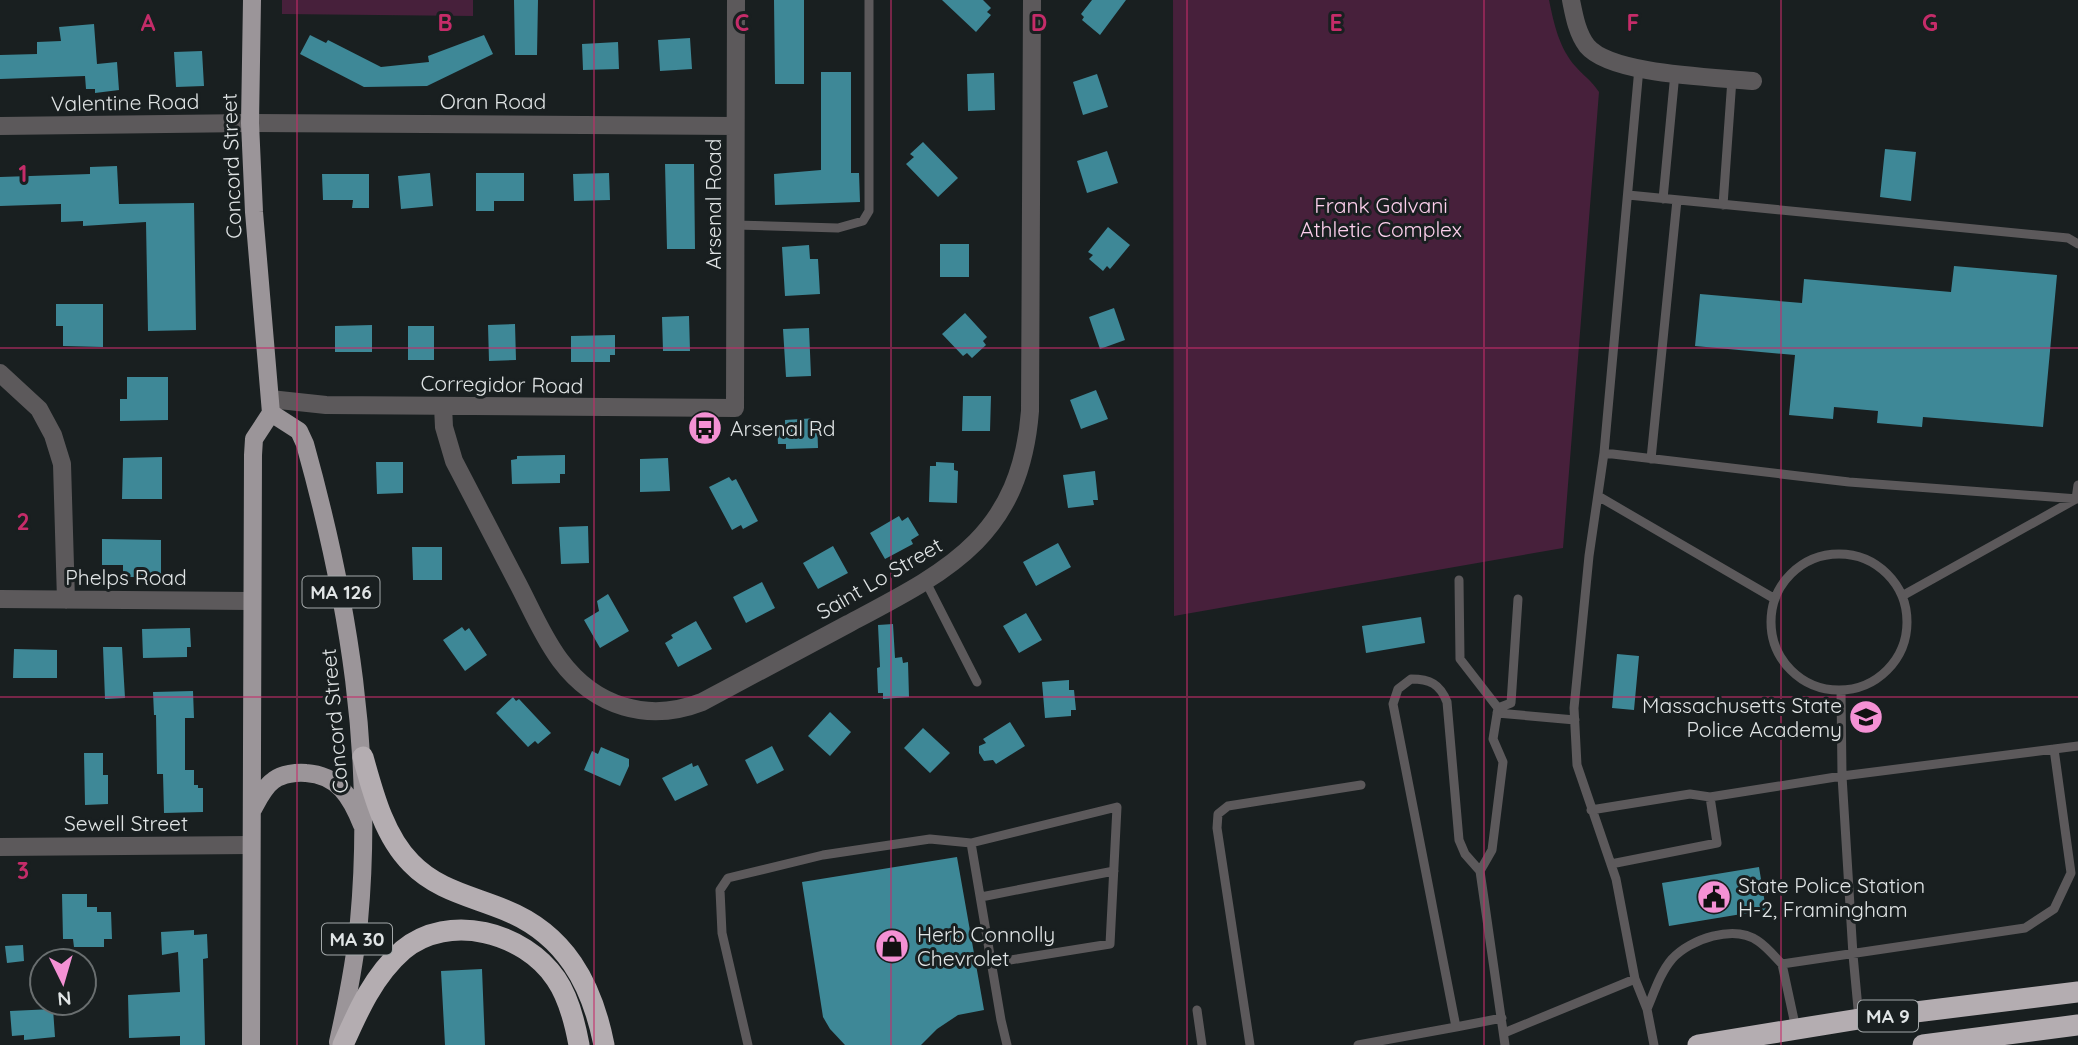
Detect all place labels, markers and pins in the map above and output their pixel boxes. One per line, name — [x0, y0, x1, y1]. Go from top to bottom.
bus stop icon: Arsenal Rd — [686, 409, 724, 447]
place label: Arsenal Rd — [730, 415, 836, 441]
place label: Massachusetts State Police Academy — [1642, 692, 1842, 742]
school or university icon: Massachusetts State Police Academy — [1847, 698, 1885, 736]
place label: State Police Station H-2, Framingham — [1738, 872, 1925, 922]
public building icon: State Police Station H-2, Framingham — [1695, 878, 1733, 916]
place label: Herb Connolly Chevrolet — [917, 921, 1055, 971]
shop icon: Herb Connolly Chevrolet — [873, 927, 911, 965]

